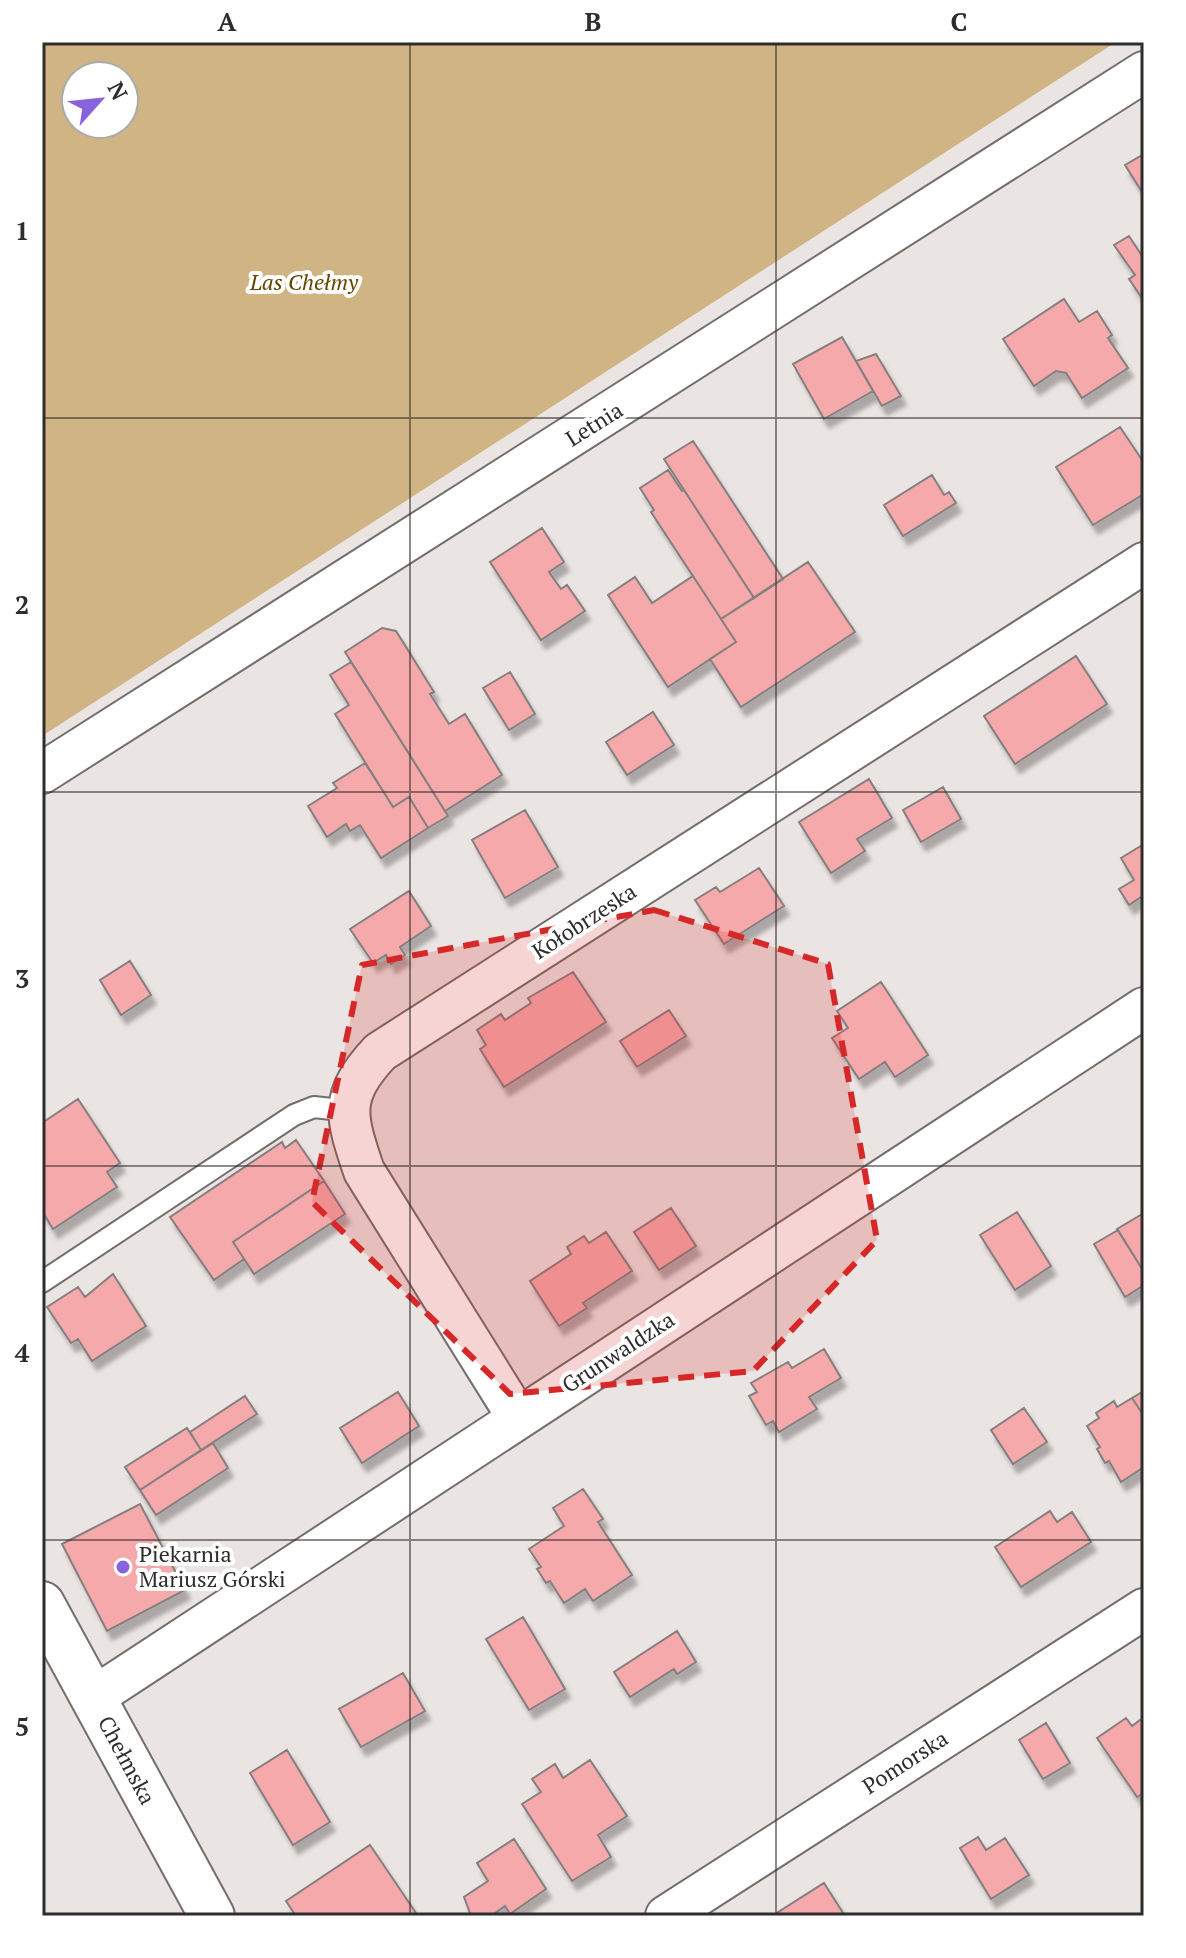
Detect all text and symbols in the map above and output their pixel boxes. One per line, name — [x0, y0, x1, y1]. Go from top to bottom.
text: A — [218, 4, 237, 38]
text: B — [585, 4, 601, 38]
text: C — [951, 4, 967, 38]
north arrow — [60, 60, 140, 140]
text: N — [102, 77, 135, 105]
text: 1 — [15, 213, 29, 247]
park label: Las Chełmy — [249, 267, 359, 296]
street label: Letnia — [560, 395, 628, 452]
text: 2 — [15, 587, 29, 621]
street label: Kołobrzeska — [526, 876, 641, 965]
text: 3 — [15, 961, 29, 995]
street label: Grunwaldzka — [556, 1304, 679, 1399]
text: 4 — [15, 1335, 30, 1369]
place label: Piekarnia Mariusz Górski — [139, 1539, 286, 1593]
marker: Piekarnia Mariusz Górski — [114, 1558, 132, 1576]
text: 5 — [15, 1709, 29, 1743]
street label: Chełmska — [92, 1710, 163, 1809]
street label: Pomorska — [856, 1723, 953, 1800]

